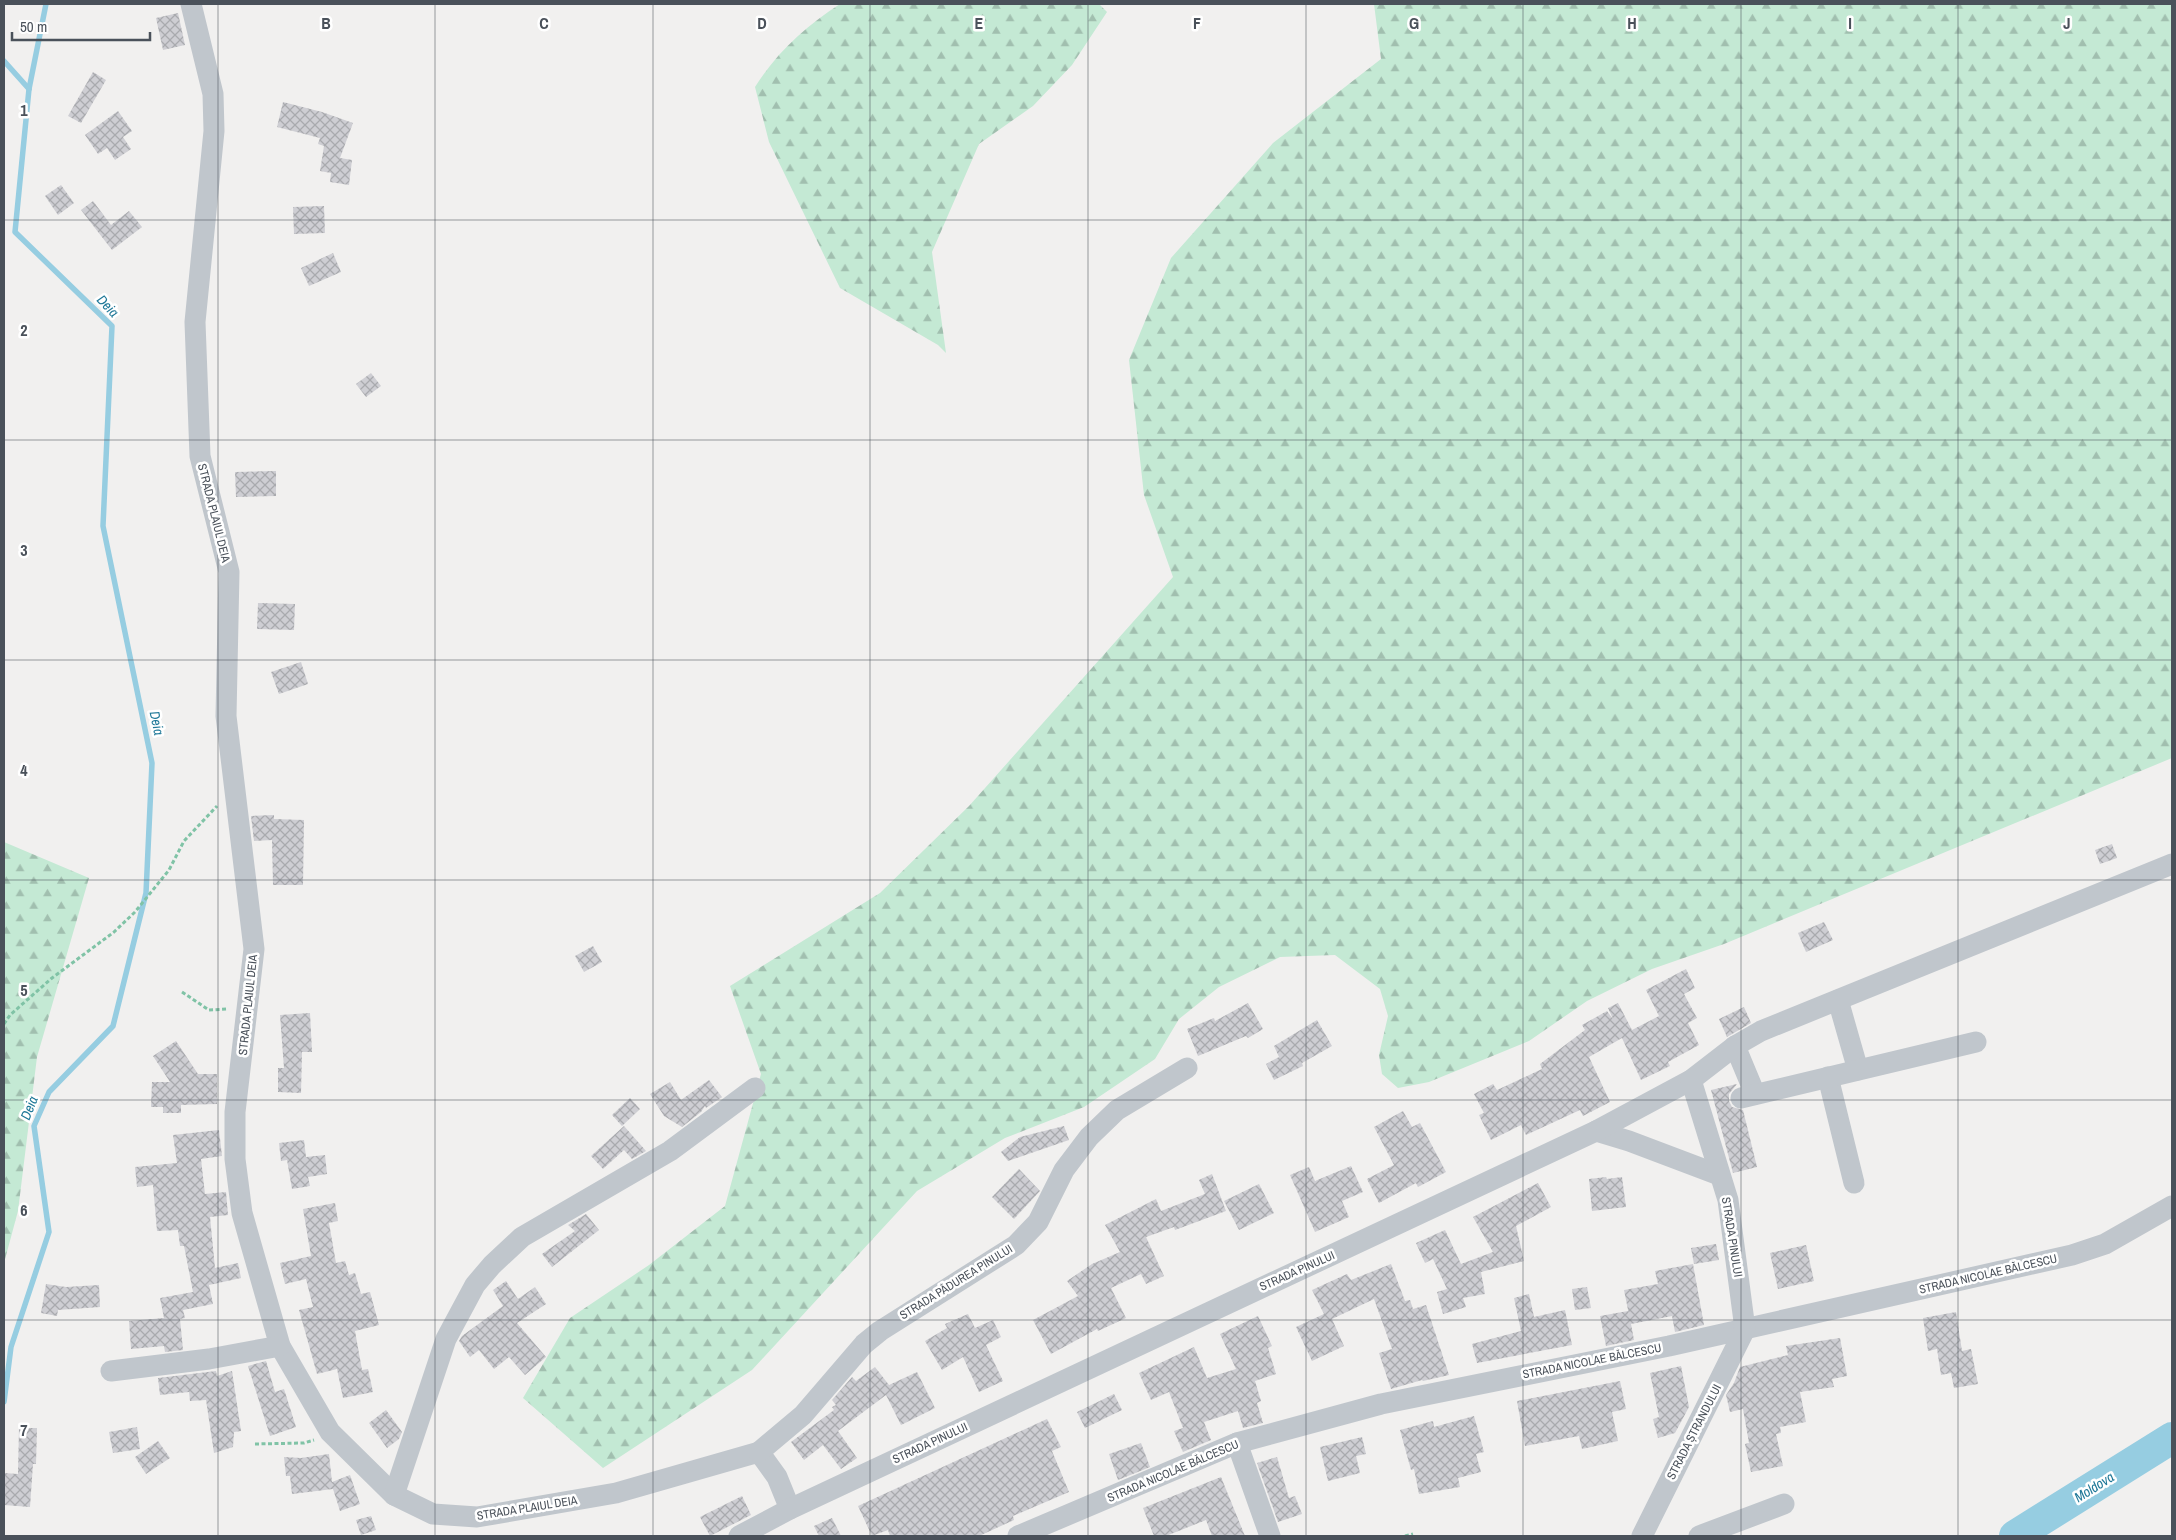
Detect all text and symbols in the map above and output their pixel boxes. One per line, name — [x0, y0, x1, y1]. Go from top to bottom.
scale bar — [12, 10, 150, 42]
text: B — [321, 12, 331, 34]
text: C — [539, 12, 549, 34]
text: D — [757, 12, 767, 34]
text: E — [975, 12, 984, 34]
text: F — [1193, 12, 1201, 34]
text: G — [1409, 12, 1419, 34]
text: H — [1627, 12, 1637, 34]
text: I — [1848, 12, 1852, 34]
text: J — [2063, 12, 2071, 34]
text: 50 m — [20, 16, 47, 37]
text: 1 — [20, 99, 28, 121]
water label: Deia — [93, 291, 123, 321]
text: 2 — [20, 319, 28, 341]
street label: STRADA PLAIUL DEIA — [194, 462, 234, 565]
text: 3 — [20, 539, 28, 561]
water label: Deia — [146, 709, 168, 737]
text: 4 — [20, 759, 28, 781]
street label: STRADA PLAIUL DEIA — [235, 953, 261, 1056]
text: 5 — [20, 979, 28, 1001]
water label: Deia — [16, 1093, 42, 1123]
street label: STRADA PINULUI — [1718, 1196, 1746, 1278]
text: 6 — [20, 1199, 28, 1221]
street label: STRADA PĂDUREA PINULUI — [897, 1241, 1015, 1323]
street label: STRADA PINULUI — [1257, 1247, 1337, 1295]
street label: STRADA NICOLAE BĂLCESCU — [1917, 1250, 2059, 1298]
street label: STRADA NICOLAE BĂLCESCU — [1521, 1340, 1663, 1382]
street label: STRADA ȘTRANDULUI — [1663, 1382, 1725, 1482]
text: 7 — [20, 1419, 28, 1441]
street label: STRADA PINULUI — [890, 1419, 970, 1467]
street label: STRADA NICOLAE BĂLCESCU — [1105, 1436, 1241, 1506]
water label: Moldova — [2071, 1468, 2117, 1506]
street label: STRADA PLAIUL DEIA — [476, 1492, 579, 1524]

